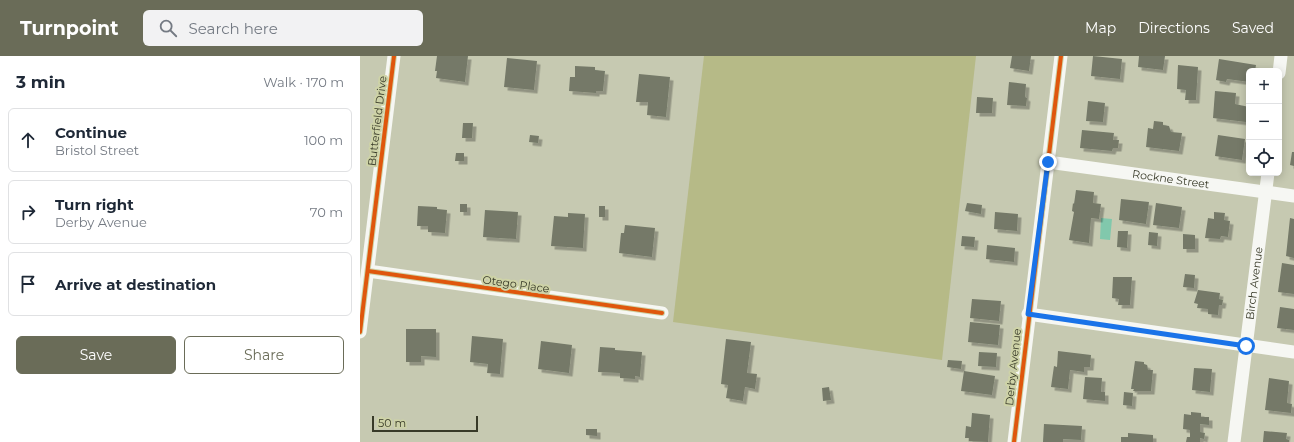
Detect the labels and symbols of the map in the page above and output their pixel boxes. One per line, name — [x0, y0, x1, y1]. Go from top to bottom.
street label: Butterfield Drive — [365, 75, 390, 167]
route end — [1039, 153, 1057, 171]
street label: Rockne Street — [1131, 167, 1211, 191]
street label: Birch Avenue — [1243, 246, 1266, 321]
street label: Otego Place — [482, 272, 551, 296]
street label: Derby Avenue — [1002, 327, 1024, 406]
route start — [1237, 337, 1255, 355]
scale bar — [372, 414, 478, 433]

